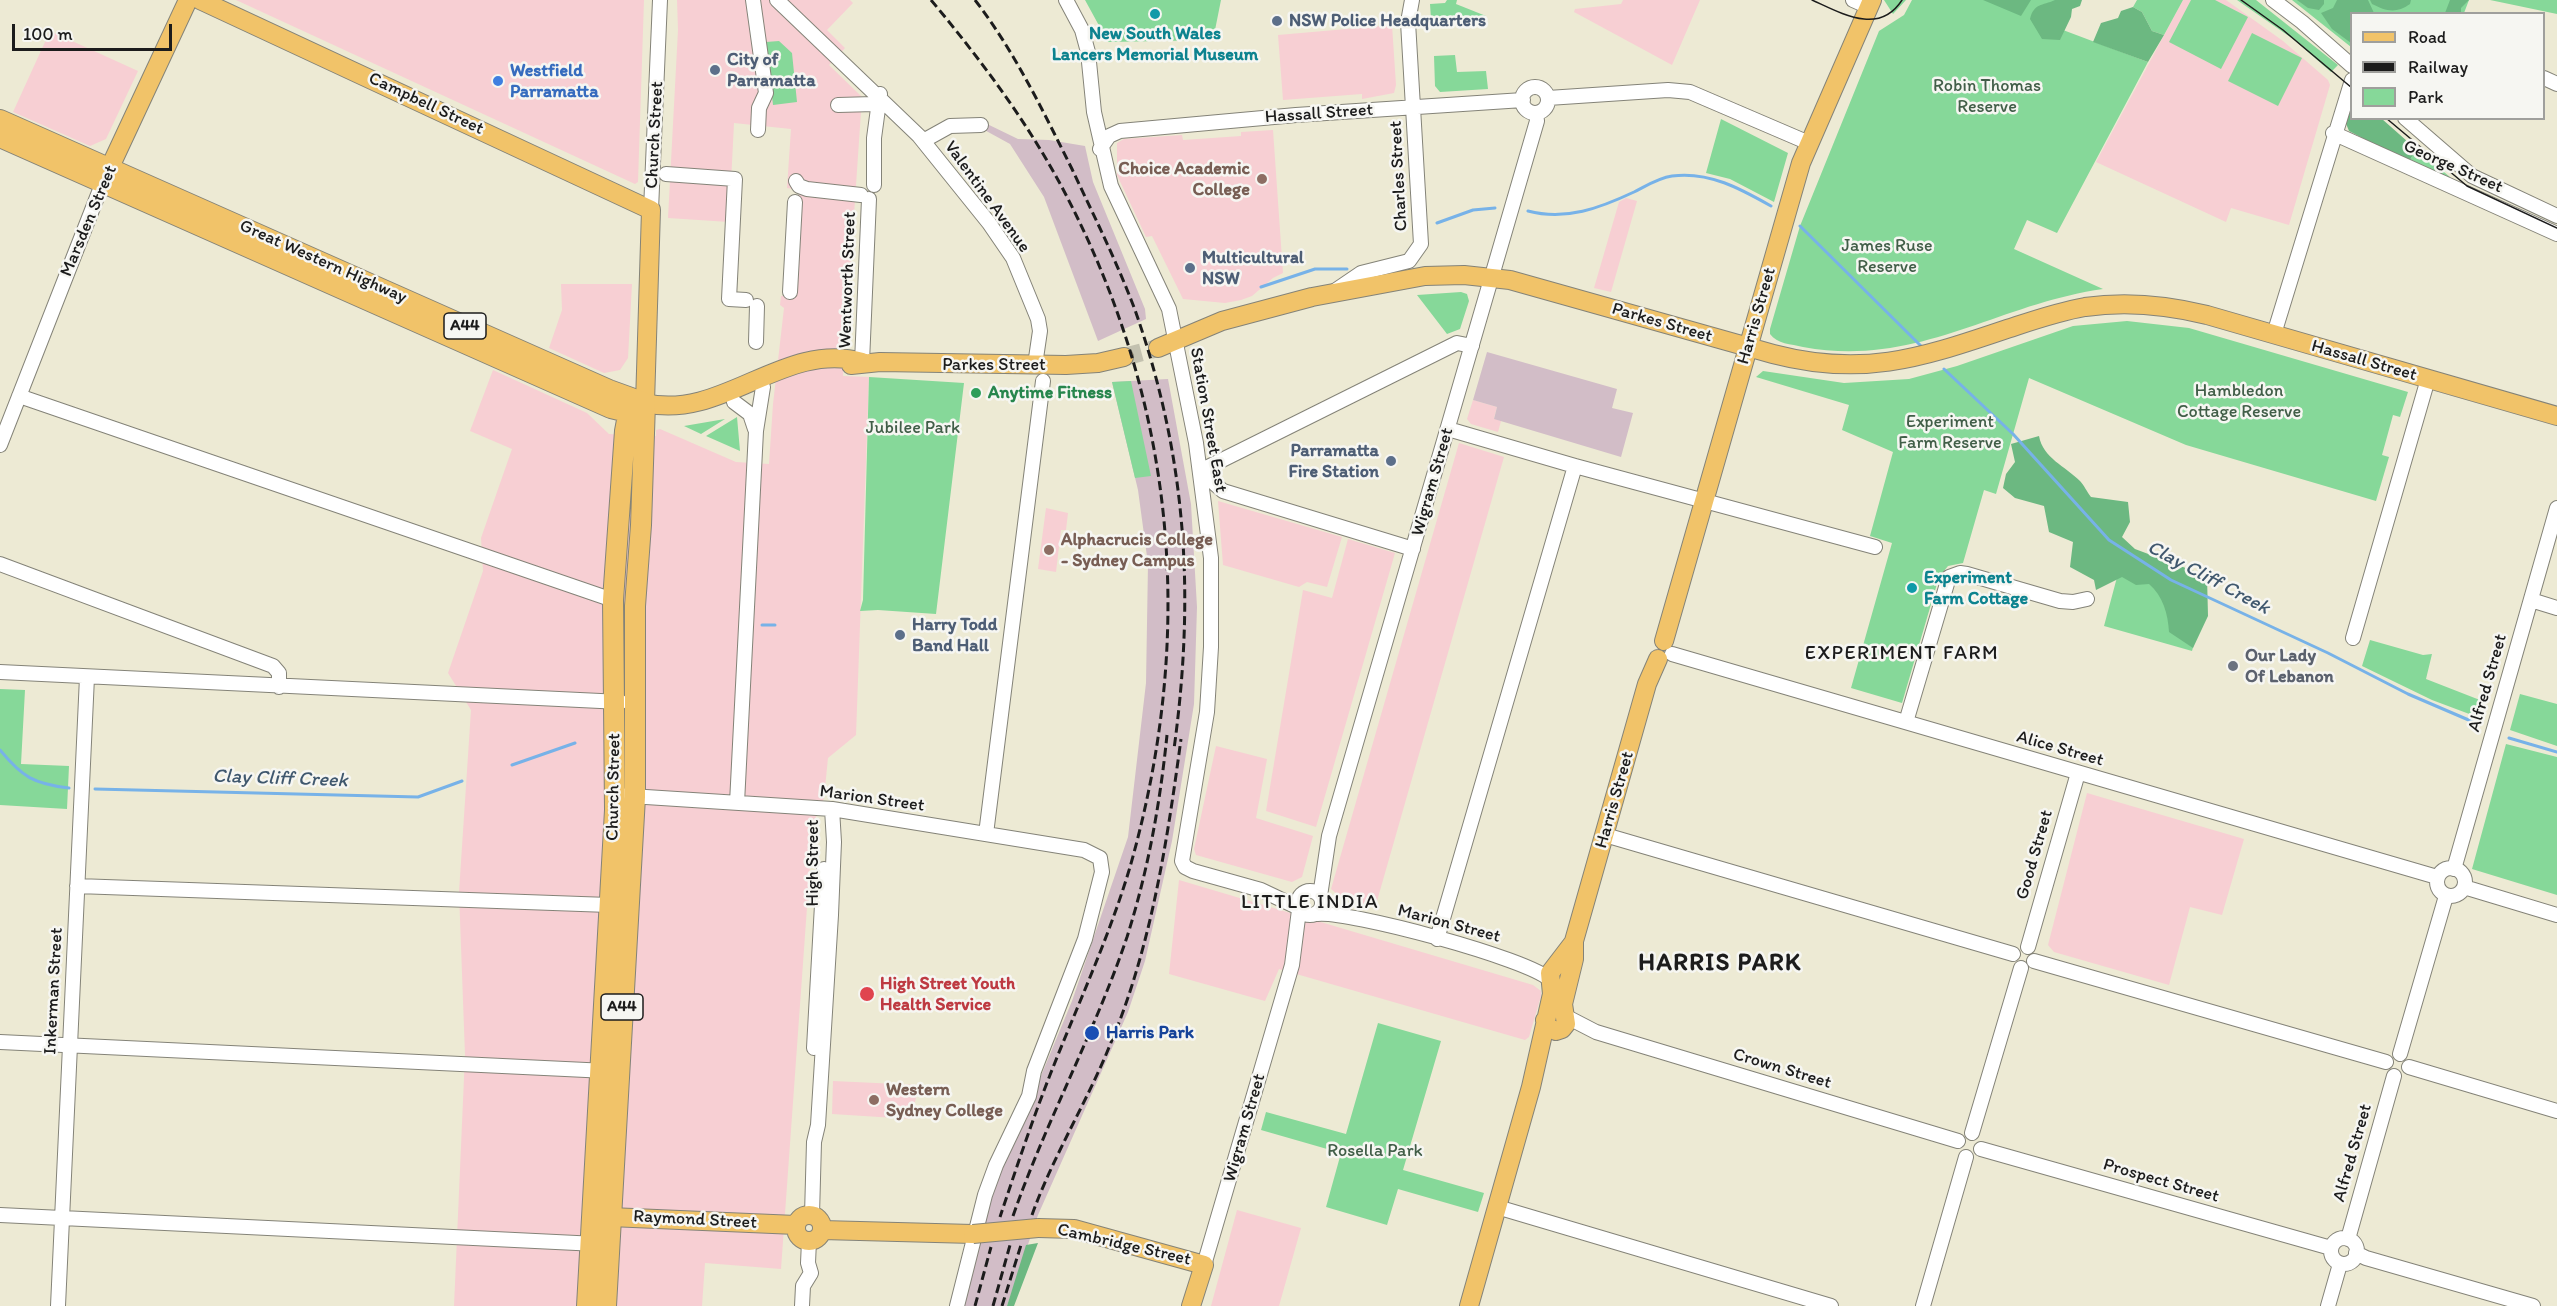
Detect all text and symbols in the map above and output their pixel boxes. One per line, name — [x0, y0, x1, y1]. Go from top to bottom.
marker: New South Wales Lancers Memorial Museum — [1148, 7, 1162, 21]
place label: NSW Police Headquarters — [1289, 10, 1486, 32]
scale bar — [15, 12, 176, 50]
legend — [2350, 12, 2545, 120]
marker: NSW Police Headquarters — [1270, 14, 1284, 28]
text: 100 m — [23, 23, 73, 45]
place label: New South Wales Lancers Memorial Museum — [1052, 23, 1258, 66]
text: Road — [2408, 26, 2447, 48]
place label: City of Parramatta — [727, 49, 816, 92]
text: Railway — [2408, 56, 2468, 78]
place label: Westfield Parramatta — [510, 60, 599, 103]
marker: City of Parramatta — [708, 63, 722, 77]
street label: Campbell Street — [365, 68, 487, 140]
marker: Westfield Parramatta — [491, 74, 505, 88]
park label: Robin Thomas Reserve — [1933, 75, 2041, 118]
street label: Church Street — [641, 81, 669, 189]
text: Park — [2408, 86, 2443, 108]
street label: Hassall Street — [1264, 99, 1374, 129]
street label: Charles Street — [1385, 120, 1413, 232]
street label: George Street — [2400, 135, 2506, 199]
street label: Valentine Avenue — [939, 137, 1035, 257]
place label: Choice Academic College — [1118, 158, 1250, 201]
street label: Marsden Street — [56, 162, 122, 280]
marker: Choice Academic College — [1255, 172, 1269, 186]
street label: Wentworth Street — [835, 211, 861, 349]
street label: Great Western Highway — [236, 215, 410, 309]
park label: James Ruse Reserve — [1842, 235, 1932, 278]
place label: Multicultural NSW — [1202, 247, 1304, 290]
marker: Multicultural NSW — [1183, 261, 1197, 275]
street label: Harris Street — [1733, 265, 1781, 367]
street label: Parkes Street — [1609, 298, 1715, 348]
road number: A44 — [444, 313, 486, 339]
street label: Hassall Street — [2309, 336, 2419, 386]
street label: Station Street East — [1185, 346, 1231, 494]
street label: Parkes Street — [942, 354, 1046, 376]
park label: Hambledon Cottage Reserve — [2177, 380, 2301, 422]
place label: Anytime Fitness — [988, 382, 1112, 404]
marker: Anytime Fitness — [969, 386, 983, 400]
park label: Experiment Farm Reserve — [1898, 411, 2002, 454]
park label: Jubilee Park — [866, 417, 960, 439]
street label: Wigram Street — [1407, 425, 1459, 539]
place label: Parramatta Fire Station — [1288, 440, 1379, 482]
marker: Parramatta Fire Station — [1384, 454, 1398, 468]
place label: Alphacrucis College - Sydney Campus — [1061, 529, 1213, 572]
water label: Clay Cliff Creek — [2143, 536, 2273, 620]
marker: Alphacrucis College - Sydney Campus — [1042, 543, 1056, 557]
place label: Experiment Farm Cottage — [1924, 567, 2028, 610]
marker: Experiment Farm Cottage — [1905, 581, 1919, 595]
place label: Harry Todd Band Hall — [912, 614, 997, 656]
marker: Harry Todd Band Hall — [893, 628, 907, 642]
street label: Alfred Street — [2464, 632, 2512, 734]
district label: EXPERIMENT FARM — [1804, 642, 2000, 666]
place label: Our Lady Of Lebanon — [2245, 645, 2334, 688]
marker: Our Lady Of Lebanon — [2226, 659, 2240, 673]
street label: Alice Street — [2014, 726, 2106, 772]
street label: Church Street — [602, 733, 626, 841]
street label: Harris Street — [1591, 749, 1639, 851]
water label: Clay Cliff Creek — [212, 765, 348, 793]
street label: Marion Street — [818, 781, 926, 817]
street label: Good Street — [2012, 808, 2058, 902]
street label: High Street — [802, 819, 824, 907]
district label: LITTLE INDIA — [1242, 891, 1378, 915]
street label: Marion Street — [1395, 900, 1503, 948]
street label: Inkerman Street — [40, 927, 68, 1055]
district label: HARRIS PARK — [1639, 950, 1801, 978]
place label: High Street Youth Health Service — [880, 973, 1015, 1016]
marker: High Street Youth Health Service — [858, 985, 876, 1003]
road number: A44 — [601, 994, 643, 1020]
place label: Harris Park — [1106, 1022, 1194, 1044]
marker: Harris Park — [1083, 1024, 1101, 1042]
street label: Crown Street — [1730, 1044, 1834, 1094]
street label: Wigram Street — [1219, 1071, 1271, 1185]
place label: Western Sydney College — [886, 1079, 1003, 1122]
marker: Western Sydney College — [867, 1093, 881, 1107]
street label: Alfred Street — [2329, 1102, 2377, 1204]
park label: Rosella Park — [1327, 1140, 1423, 1162]
street label: Prospect Street — [2101, 1154, 2221, 1208]
street label: Raymond Street — [633, 1206, 757, 1234]
street label: Cambridge Street — [1055, 1219, 1193, 1271]

